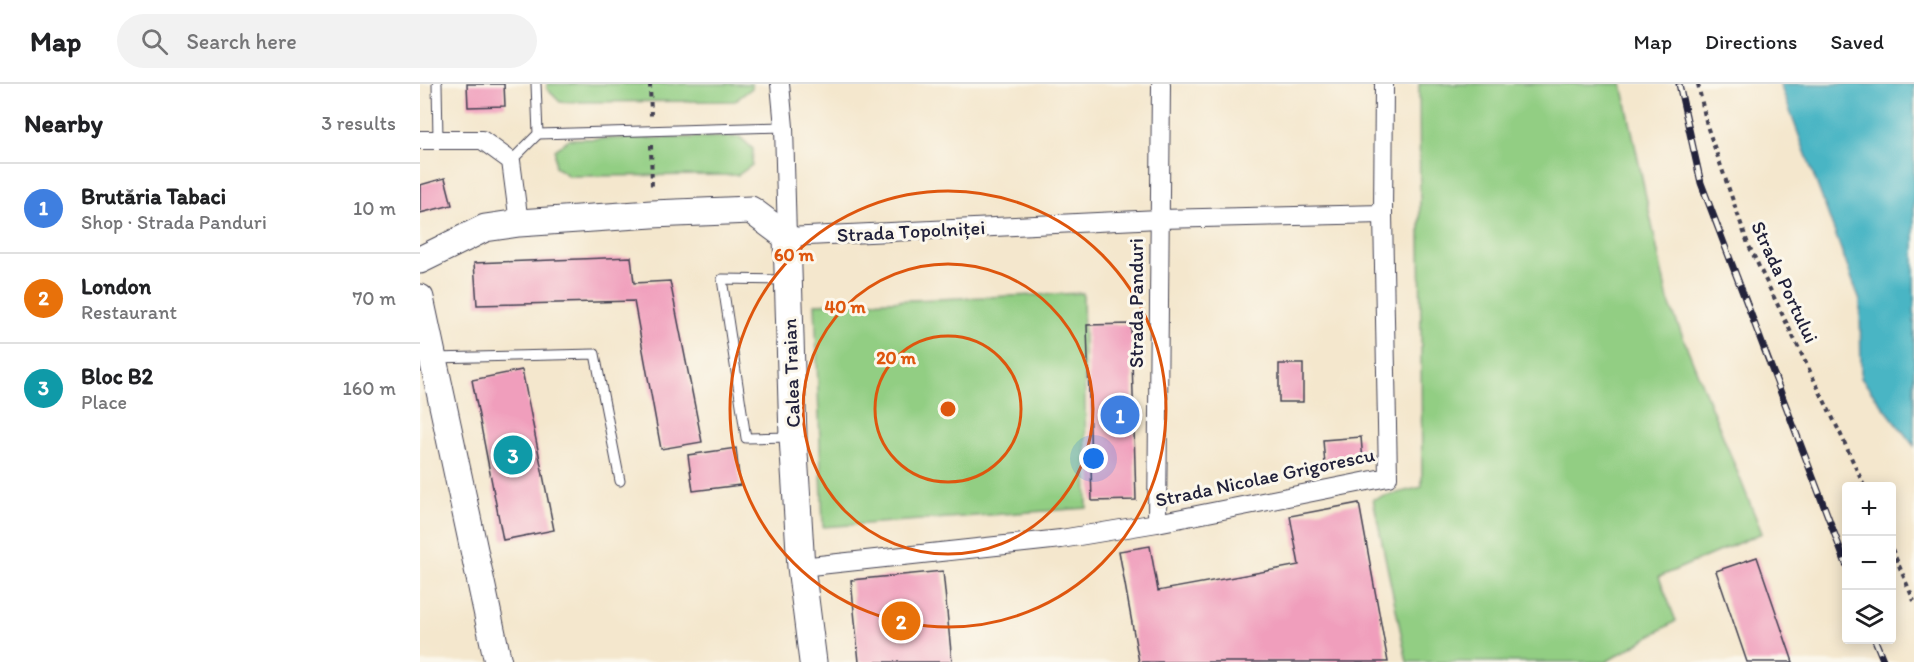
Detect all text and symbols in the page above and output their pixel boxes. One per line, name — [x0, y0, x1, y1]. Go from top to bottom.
search box — [117, 14, 537, 68]
text: Map — [30, 24, 81, 58]
icon: search — [138, 25, 171, 58]
text: Search here — [186, 28, 297, 55]
text: Map — [1634, 29, 1672, 54]
text: Directions — [1705, 29, 1797, 54]
text: Saved — [1830, 29, 1884, 54]
text: Nearby — [24, 107, 103, 139]
text: 3 results — [321, 111, 396, 135]
text: Brutăria Tabaci — [81, 183, 226, 210]
text: 1 — [39, 196, 48, 220]
text: 10 m — [353, 196, 396, 220]
text: Shop · Strada Panduri — [81, 210, 267, 234]
street label: Strada Topolniței — [836, 215, 986, 247]
street label: Strada Portului — [1746, 217, 1824, 347]
street label: Strada Panduri — [1124, 238, 1148, 368]
text: 60 m — [774, 244, 815, 266]
text: London — [81, 273, 151, 300]
text: 2 — [38, 286, 49, 310]
text: 70 m — [352, 286, 396, 310]
text: 40 m — [824, 296, 866, 318]
text: Restaurant — [81, 300, 177, 324]
street label: Calea Traian — [777, 318, 805, 428]
text: 20 m — [876, 347, 917, 369]
text: Bloc B2 — [81, 363, 153, 390]
text: 3 — [38, 376, 49, 400]
text: 160 m — [343, 376, 396, 400]
text: Place — [81, 390, 127, 414]
pin: 1 — [1100, 392, 1140, 438]
centre of rings — [938, 399, 958, 419]
pin: 3 — [494, 432, 532, 478]
street label: Strada Nicolae Grigorescu — [1153, 442, 1377, 512]
your location — [1079, 444, 1108, 473]
map controls — [1842, 482, 1896, 644]
button: + — [1842, 482, 1896, 536]
button: − — [1842, 536, 1896, 590]
button: layers — [1842, 590, 1896, 644]
pin: 2 — [882, 598, 920, 644]

